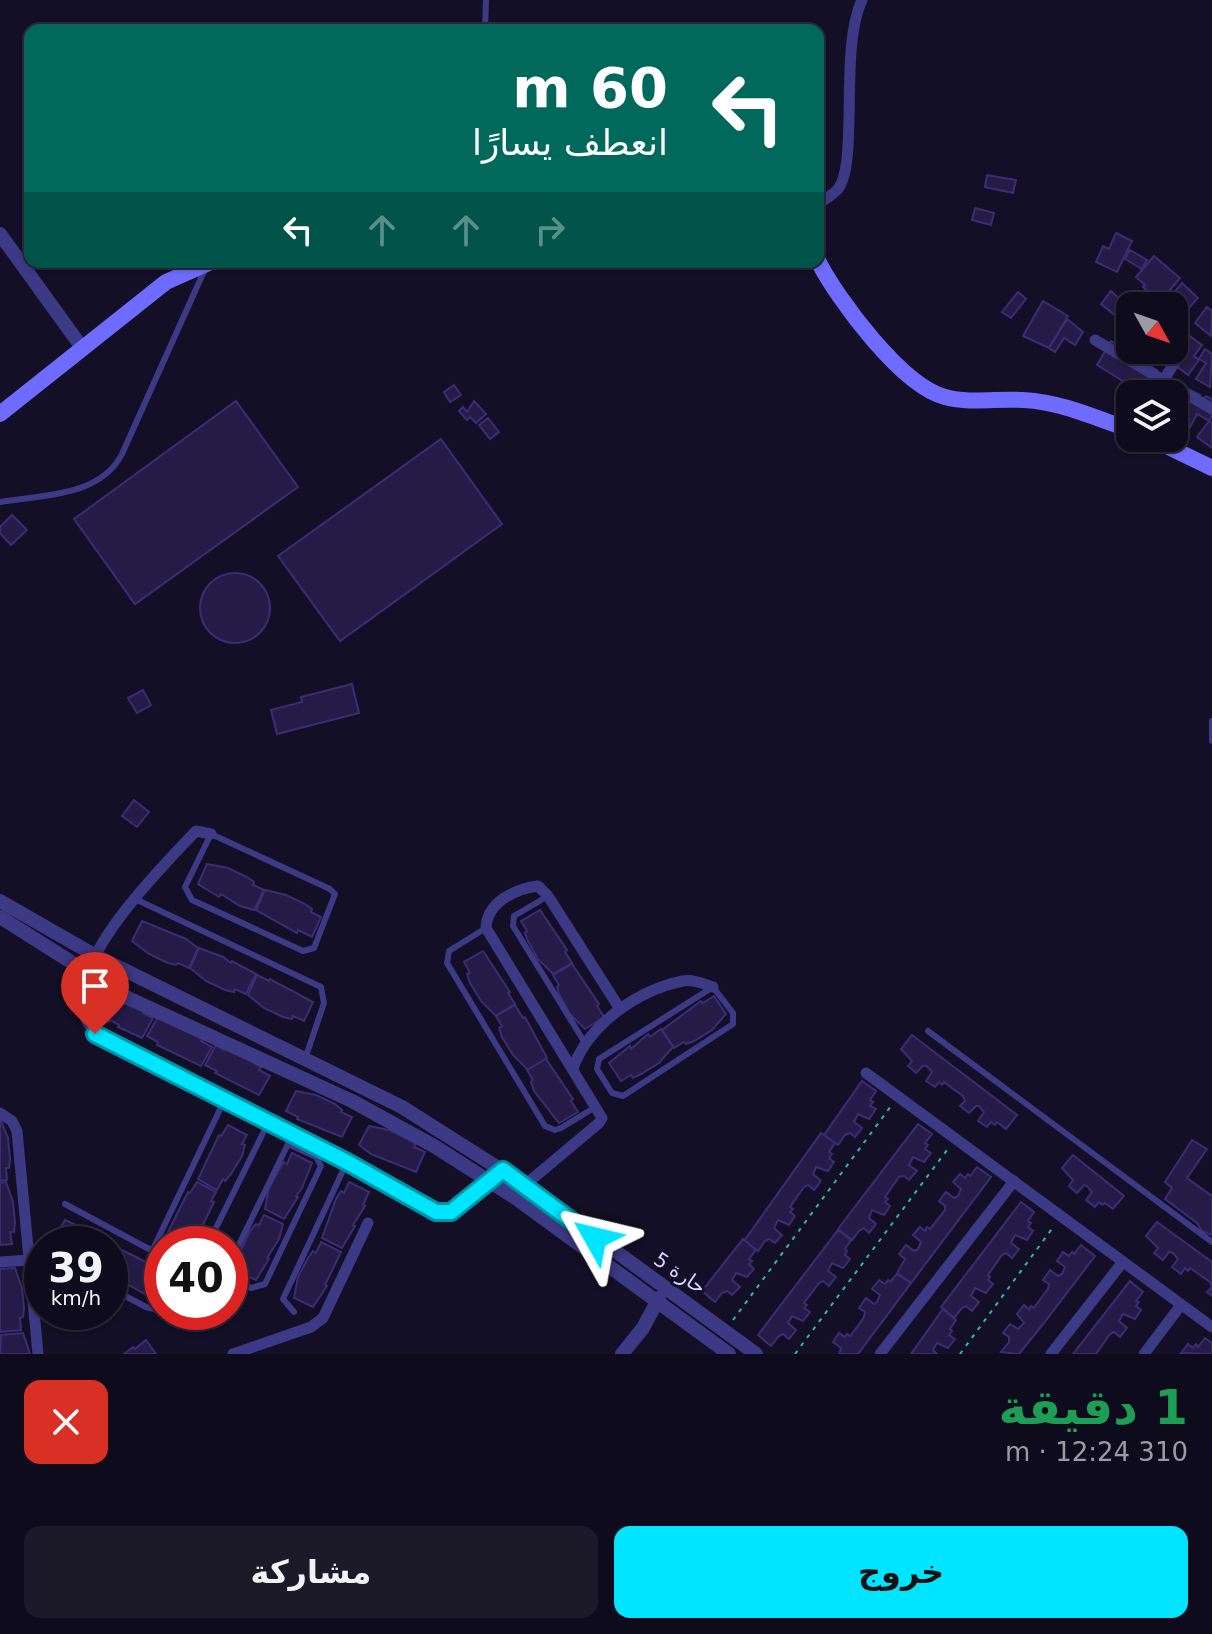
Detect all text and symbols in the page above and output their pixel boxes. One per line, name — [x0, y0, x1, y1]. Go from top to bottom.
text: 60 m — [512, 55, 668, 120]
icon: left — [696, 56, 800, 160]
text: انعطف يسارًا — [472, 122, 668, 163]
icon: left — [276, 208, 320, 252]
icon: ahead — [360, 208, 404, 252]
icon: ahead — [444, 208, 488, 252]
icon: right — [528, 208, 572, 252]
north arrow — [1116, 292, 1188, 364]
map controls — [1116, 292, 1188, 452]
button: layers — [1116, 380, 1188, 452]
pin — [61, 952, 129, 1034]
icon: arrive — [73, 964, 117, 1008]
position arrow — [553, 1196, 637, 1280]
speed limit sign: 40 — [144, 1226, 248, 1330]
text: 39 — [48, 1245, 104, 1291]
street label: حارة 5 — [649, 1247, 711, 1299]
text: km/h — [51, 1286, 101, 1310]
text: 1 دقيقة — [999, 1379, 1188, 1435]
button: close — [24, 1380, 108, 1464]
text: 310 m · 12:24 — [1005, 1437, 1188, 1467]
button: مشاركة — [24, 1526, 598, 1618]
button: خروج — [614, 1526, 1188, 1618]

